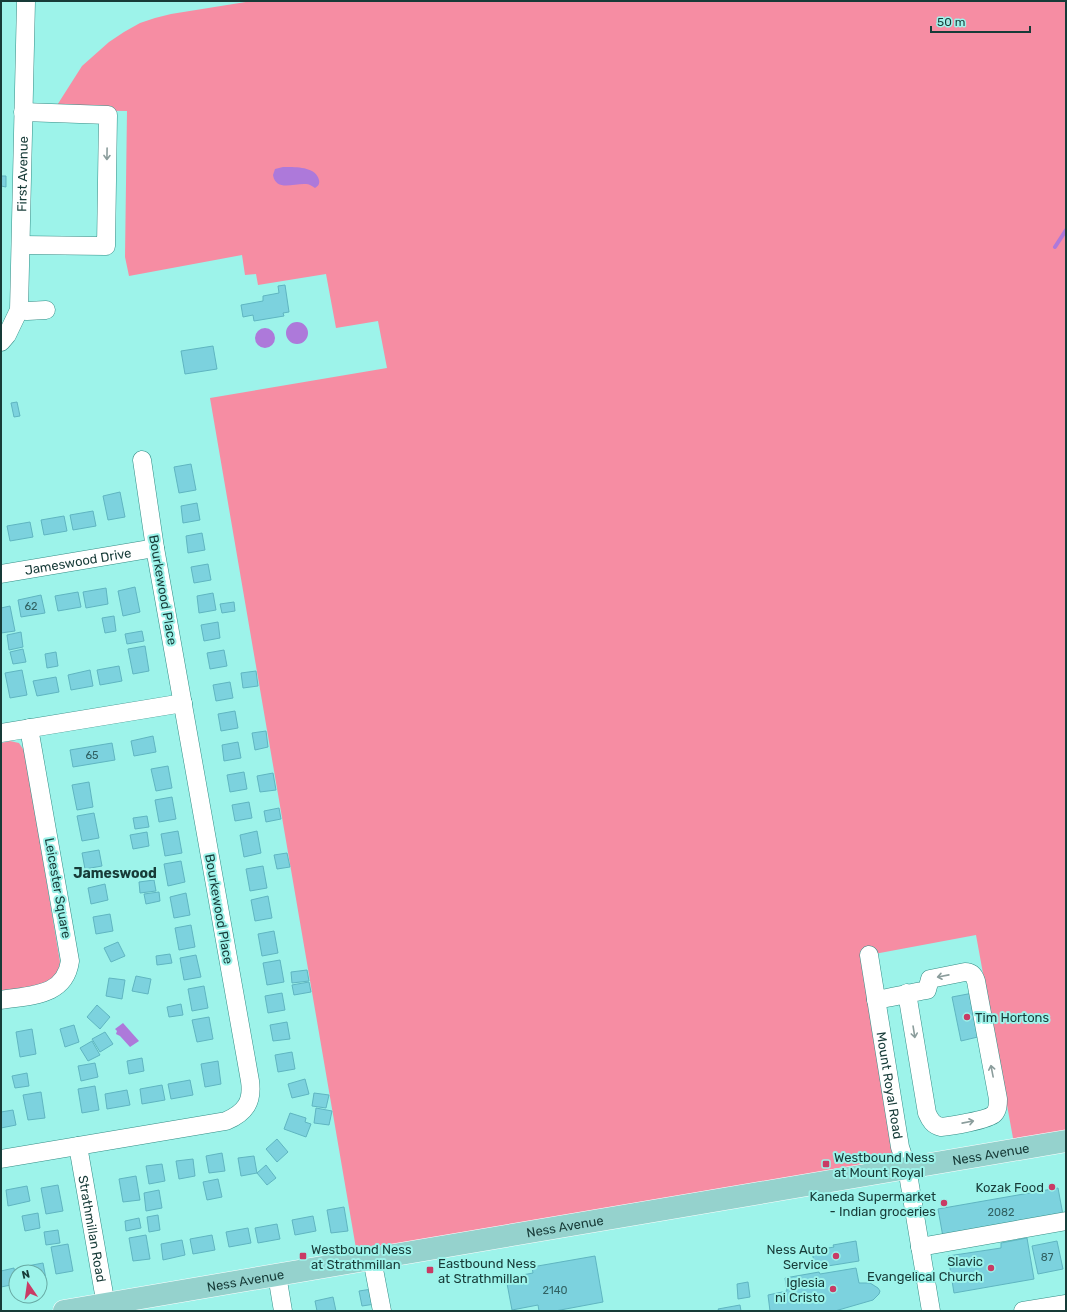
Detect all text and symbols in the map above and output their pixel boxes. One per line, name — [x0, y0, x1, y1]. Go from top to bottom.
scale bar — [931, 8, 1030, 34]
text: 50 m — [937, 15, 965, 29]
street label: First Avenue — [14, 136, 30, 212]
one-way arrow — [103, 147, 111, 160]
street label: Bourkewood Place — [146, 534, 180, 646]
street label: Jameswood Drive — [23, 545, 132, 577]
house number: 62 — [24, 600, 38, 613]
house number: 65 — [85, 749, 99, 762]
street label: Leicester Square — [42, 837, 74, 939]
street label: Bourkewood Place — [202, 853, 236, 965]
district label: Jameswood — [73, 865, 157, 882]
one-way arrow — [936, 973, 949, 981]
place label: Tim Hortons — [975, 1010, 1049, 1025]
marker: Tim Hortons — [962, 1012, 972, 1022]
one-way arrow — [910, 1025, 918, 1038]
street label: Mount Royal Road — [874, 1030, 906, 1140]
one-way arrow — [988, 1065, 996, 1078]
one-way arrow — [961, 1118, 974, 1126]
street label: Ness Avenue — [951, 1140, 1030, 1168]
place label: Westbound Ness at Mount Royal — [834, 1150, 935, 1180]
marker: Westbound Ness at Mount Royal — [821, 1159, 831, 1169]
street label: Strathmillan Road — [76, 1174, 109, 1283]
place label: Kozak Food — [976, 1180, 1044, 1195]
marker: Kozak Food — [1047, 1182, 1057, 1192]
place label: Kaneda Supermarket - Indian groceries — [810, 1189, 936, 1220]
marker: Kaneda Supermarket - Indian groceries — [939, 1198, 949, 1208]
house number: 2082 — [988, 1206, 1014, 1219]
street label: Ness Avenue — [525, 1212, 605, 1240]
place label: Westbound Ness at Strathmillan — [311, 1242, 412, 1272]
place label: Ness Auto Service — [767, 1242, 828, 1272]
marker: Westbound Ness at Strathmillan — [298, 1251, 308, 1261]
marker: Ness Auto Service — [831, 1251, 841, 1261]
house number: 87 — [1041, 1251, 1054, 1264]
place label: Slavic Evangelical Church — [867, 1254, 983, 1285]
place label: Eastbound Ness at Strathmillan — [438, 1256, 537, 1286]
marker: Slavic Evangelical Church — [986, 1263, 996, 1273]
north arrow — [8, 1264, 48, 1304]
marker: Eastbound Ness at Strathmillan — [425, 1265, 435, 1275]
street label: Ness Avenue — [206, 1266, 285, 1294]
text: N — [21, 1268, 31, 1282]
place label: Iglesia ni Cristo — [775, 1275, 825, 1305]
house number: 2140 — [543, 1284, 568, 1297]
marker: Iglesia ni Cristo — [828, 1284, 838, 1294]

